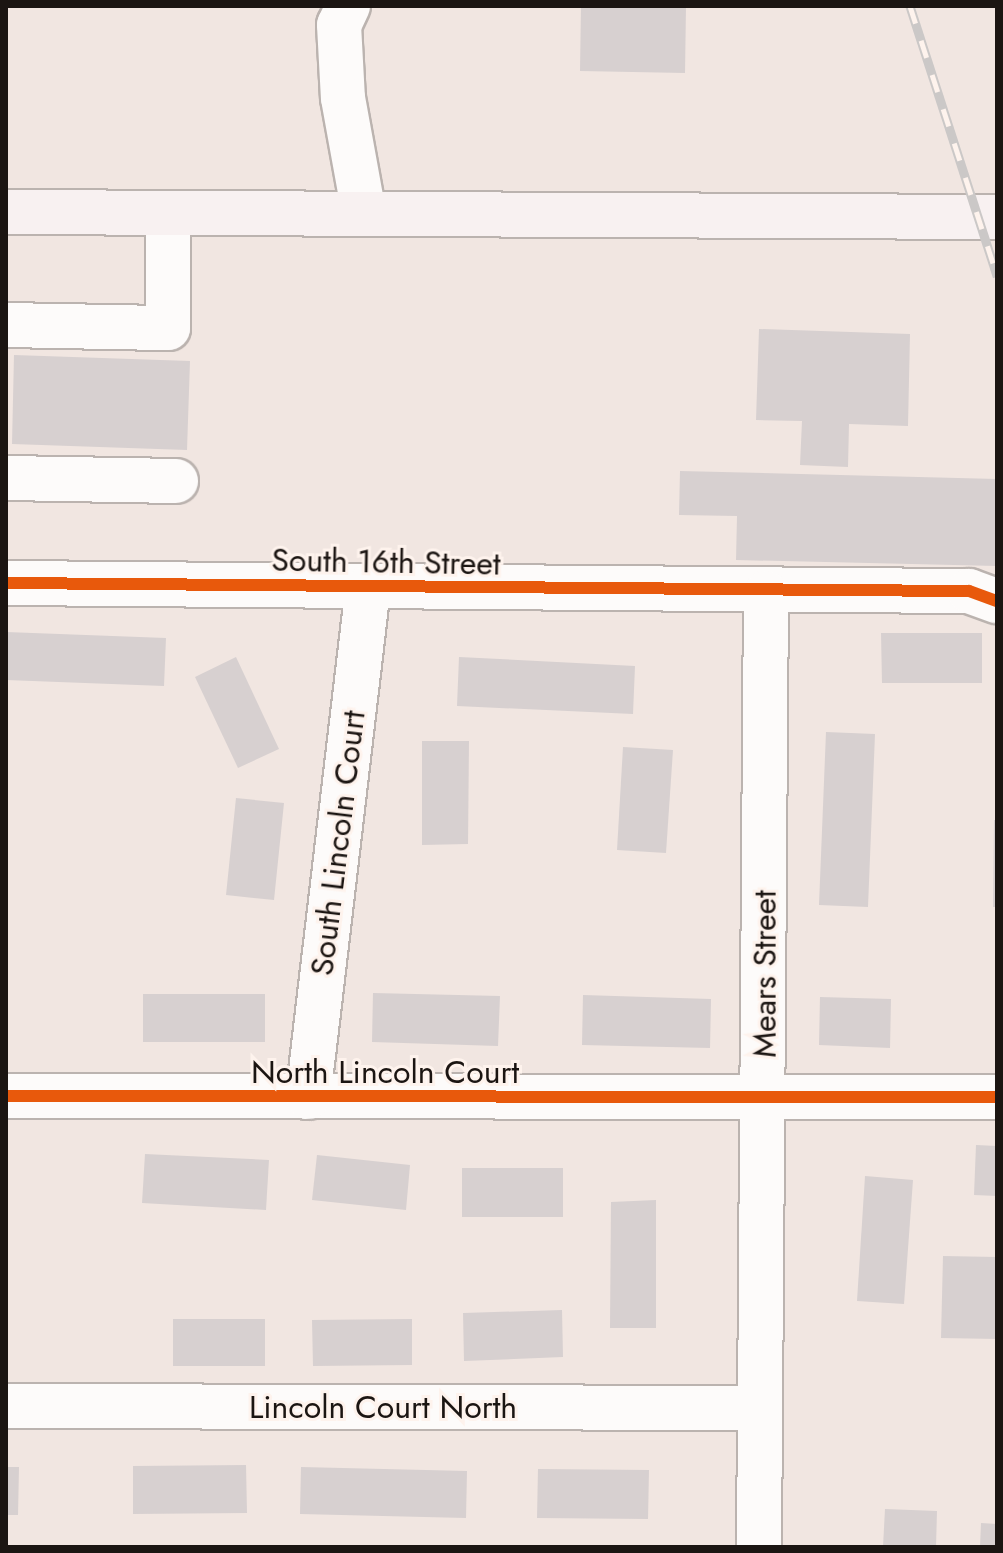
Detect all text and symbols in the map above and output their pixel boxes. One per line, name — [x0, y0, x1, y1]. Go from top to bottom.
street label: South 16th Street — [271, 541, 501, 583]
street label: South Lincoln Court — [303, 708, 373, 978]
street label: Mears Street — [746, 890, 784, 1058]
street label: North Lincoln Court — [251, 1053, 519, 1091]
street label: Lincoln Court North — [249, 1388, 517, 1426]

